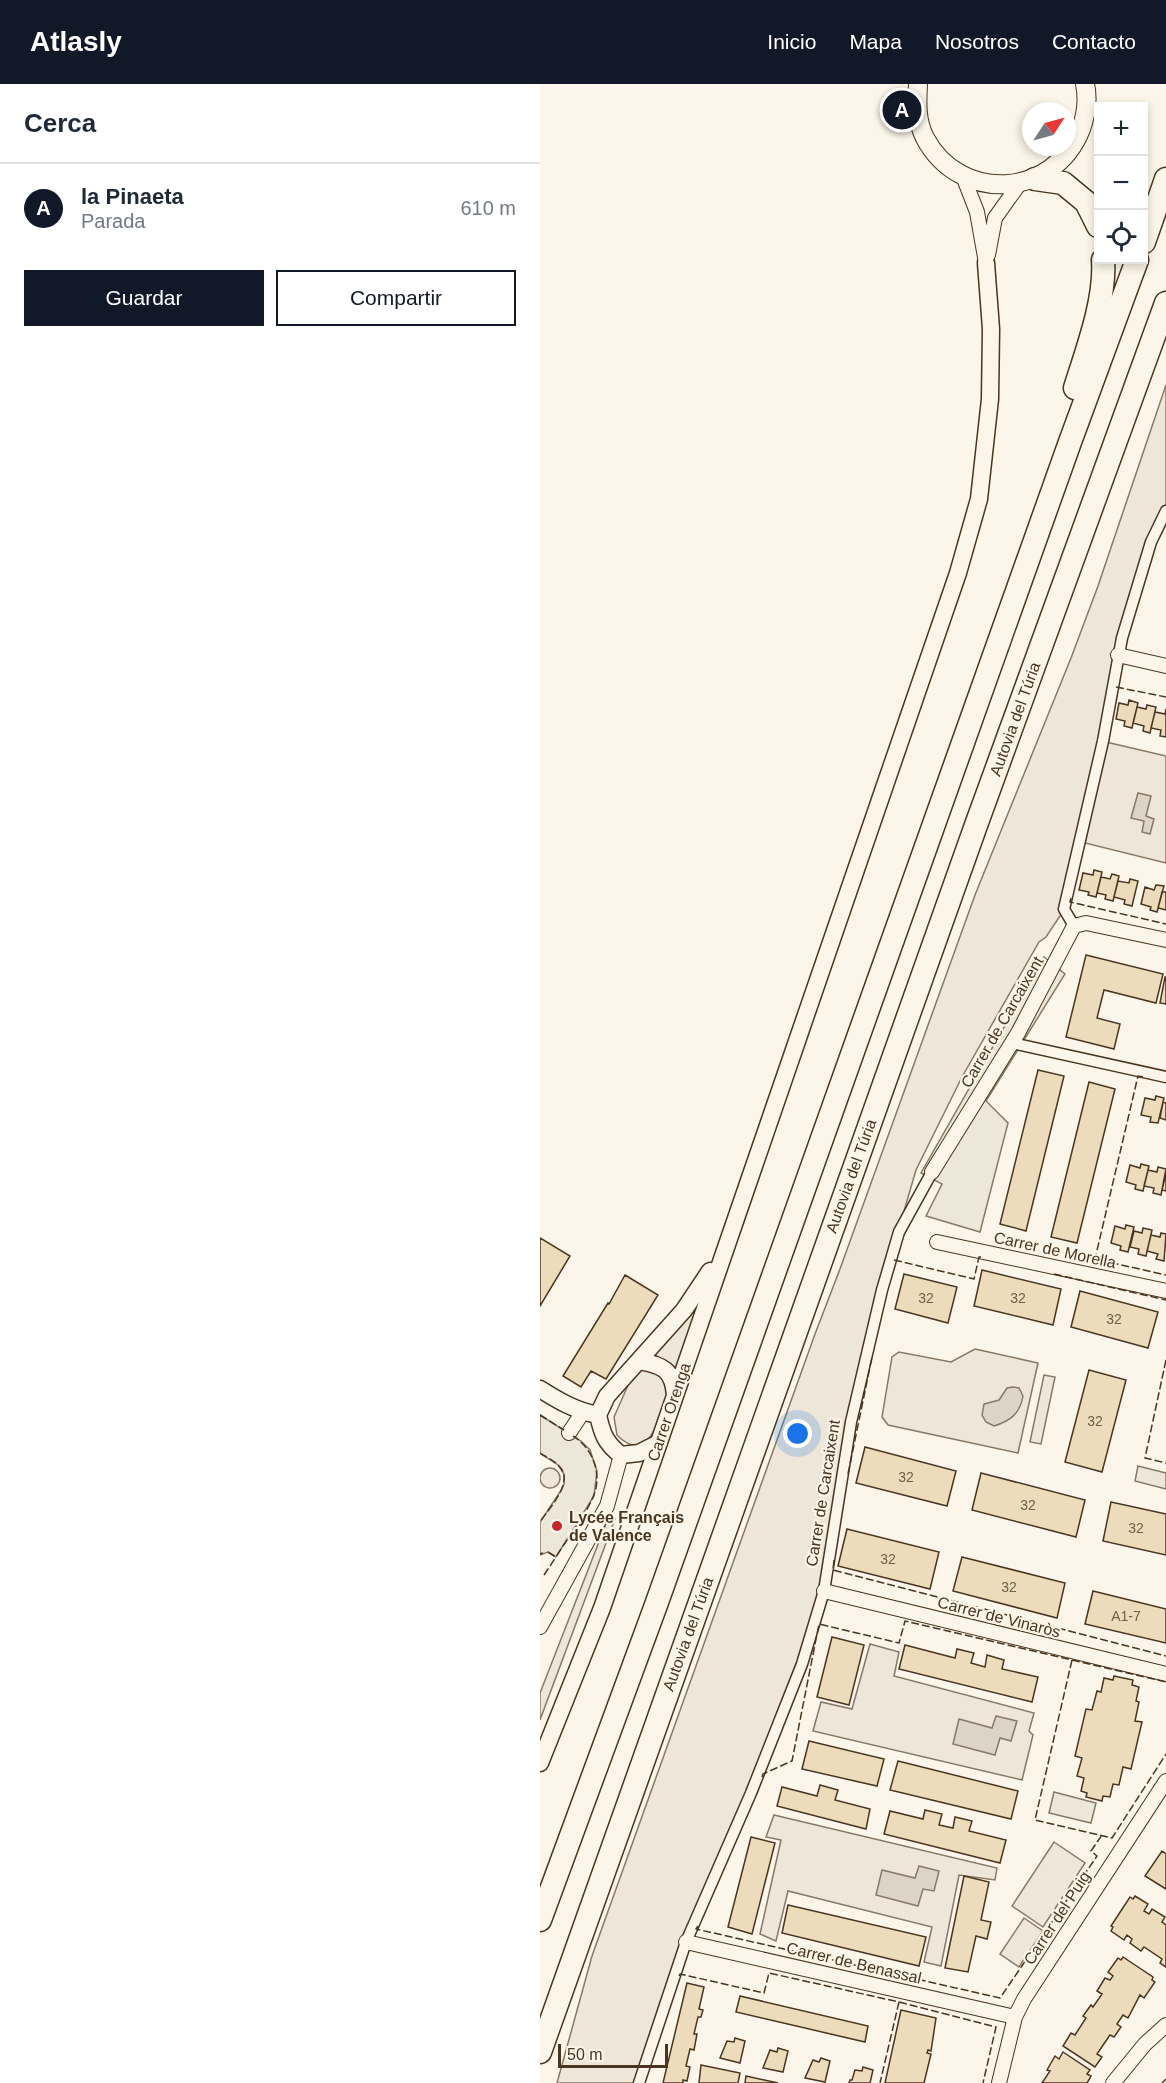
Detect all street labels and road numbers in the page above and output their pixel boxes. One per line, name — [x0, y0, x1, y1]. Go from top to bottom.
street label: Autovia del Túria — [987, 660, 1044, 778]
street label: Carrer de Carcaixent — [958, 953, 1047, 1091]
street label: Autovia del Túria — [823, 1117, 880, 1235]
street label: Carrer de Morella — [992, 1229, 1118, 1271]
street label: Carrer Orenga — [644, 1360, 694, 1464]
street label: Carrer de Carcaixent — [803, 1418, 843, 1568]
street label: Autovia del Túria — [660, 1575, 717, 1693]
street label: Carrer de Vinaròs — [936, 1594, 1062, 1640]
street label: Carrer del Puig — [1021, 1868, 1093, 1968]
street label: Carrer de Benassal — [785, 1939, 923, 1987]

